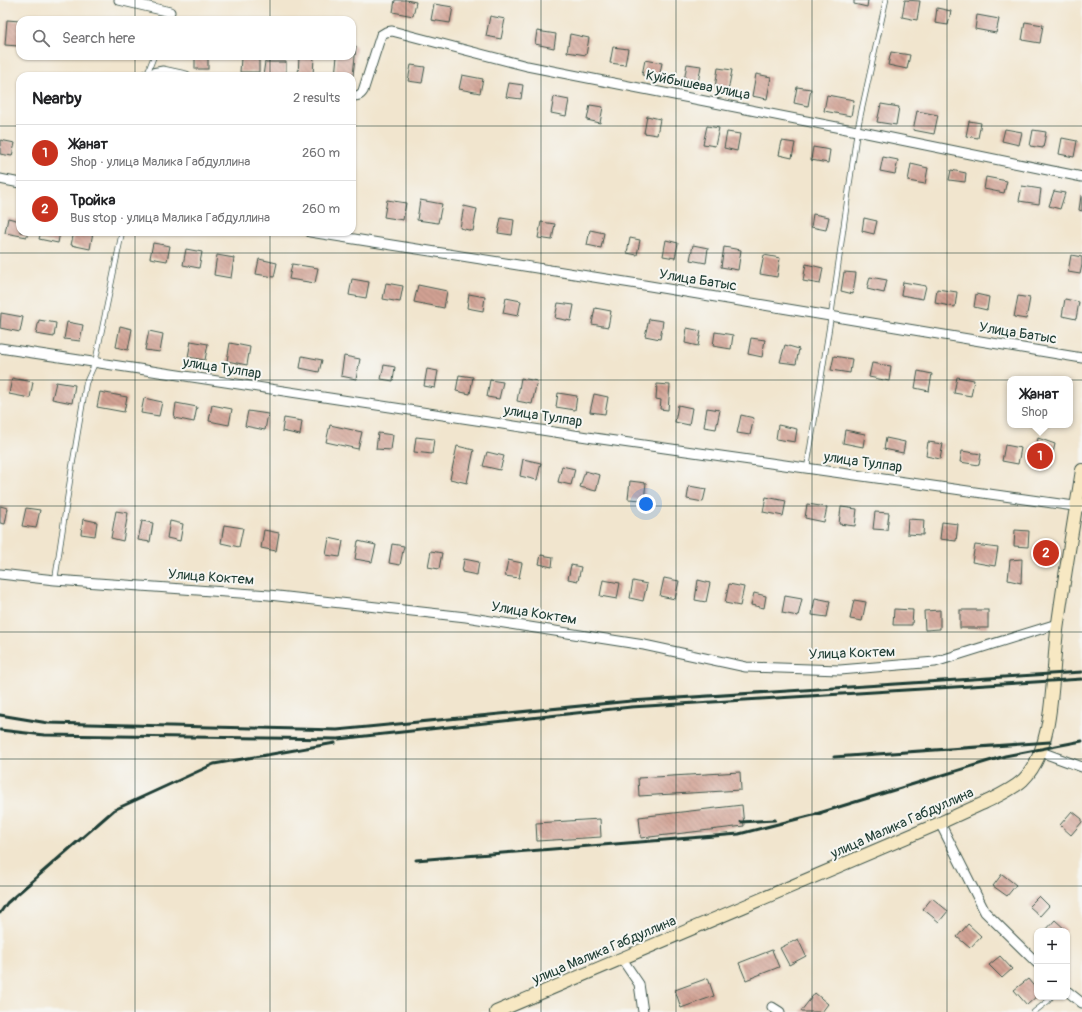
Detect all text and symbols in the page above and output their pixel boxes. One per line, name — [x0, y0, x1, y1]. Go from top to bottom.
search box — [16, 16, 356, 60]
icon: search — [30, 27, 52, 49]
text: Search here — [62, 29, 135, 48]
street label: Куйбышева улица — [644, 67, 752, 103]
text: Nearby — [32, 88, 81, 109]
text: 2 results — [293, 90, 340, 106]
text: Жанат — [70, 135, 108, 154]
text: 1 — [42, 145, 48, 161]
text: 260 m — [302, 145, 340, 161]
text: Shop · улица Малика Габдуллина — [70, 154, 250, 170]
text: Тройка — [70, 191, 115, 210]
text: 2 — [41, 201, 49, 217]
text: 260 m — [302, 201, 340, 217]
text: Bus stop · улица Малика Габдуллина — [70, 210, 270, 226]
street label: Улица Батыс — [658, 265, 738, 295]
street label: Улица Батыс — [978, 318, 1058, 348]
street label: улица Тулпар — [181, 353, 263, 383]
popup — [1007, 376, 1073, 428]
text: Жанат — [1021, 385, 1059, 404]
street label: улица Тулпар — [502, 401, 584, 431]
text: Shop — [1021, 404, 1048, 420]
pin: 1 — [1027, 441, 1053, 471]
street label: улица Тулпар — [822, 448, 904, 476]
your location — [636, 494, 656, 514]
pin: 2 — [1033, 538, 1059, 568]
street label: Улица Коктем — [167, 566, 255, 588]
street label: Улица Коктем — [490, 598, 578, 628]
street label: Улица Коктем — [809, 643, 895, 663]
street label: улица Малика Габдуллина — [827, 784, 976, 863]
street label: улица Малика Габдуллина — [529, 912, 678, 988]
map controls — [1034, 928, 1070, 1000]
button: + — [1034, 928, 1070, 964]
button: − — [1034, 964, 1070, 1000]

